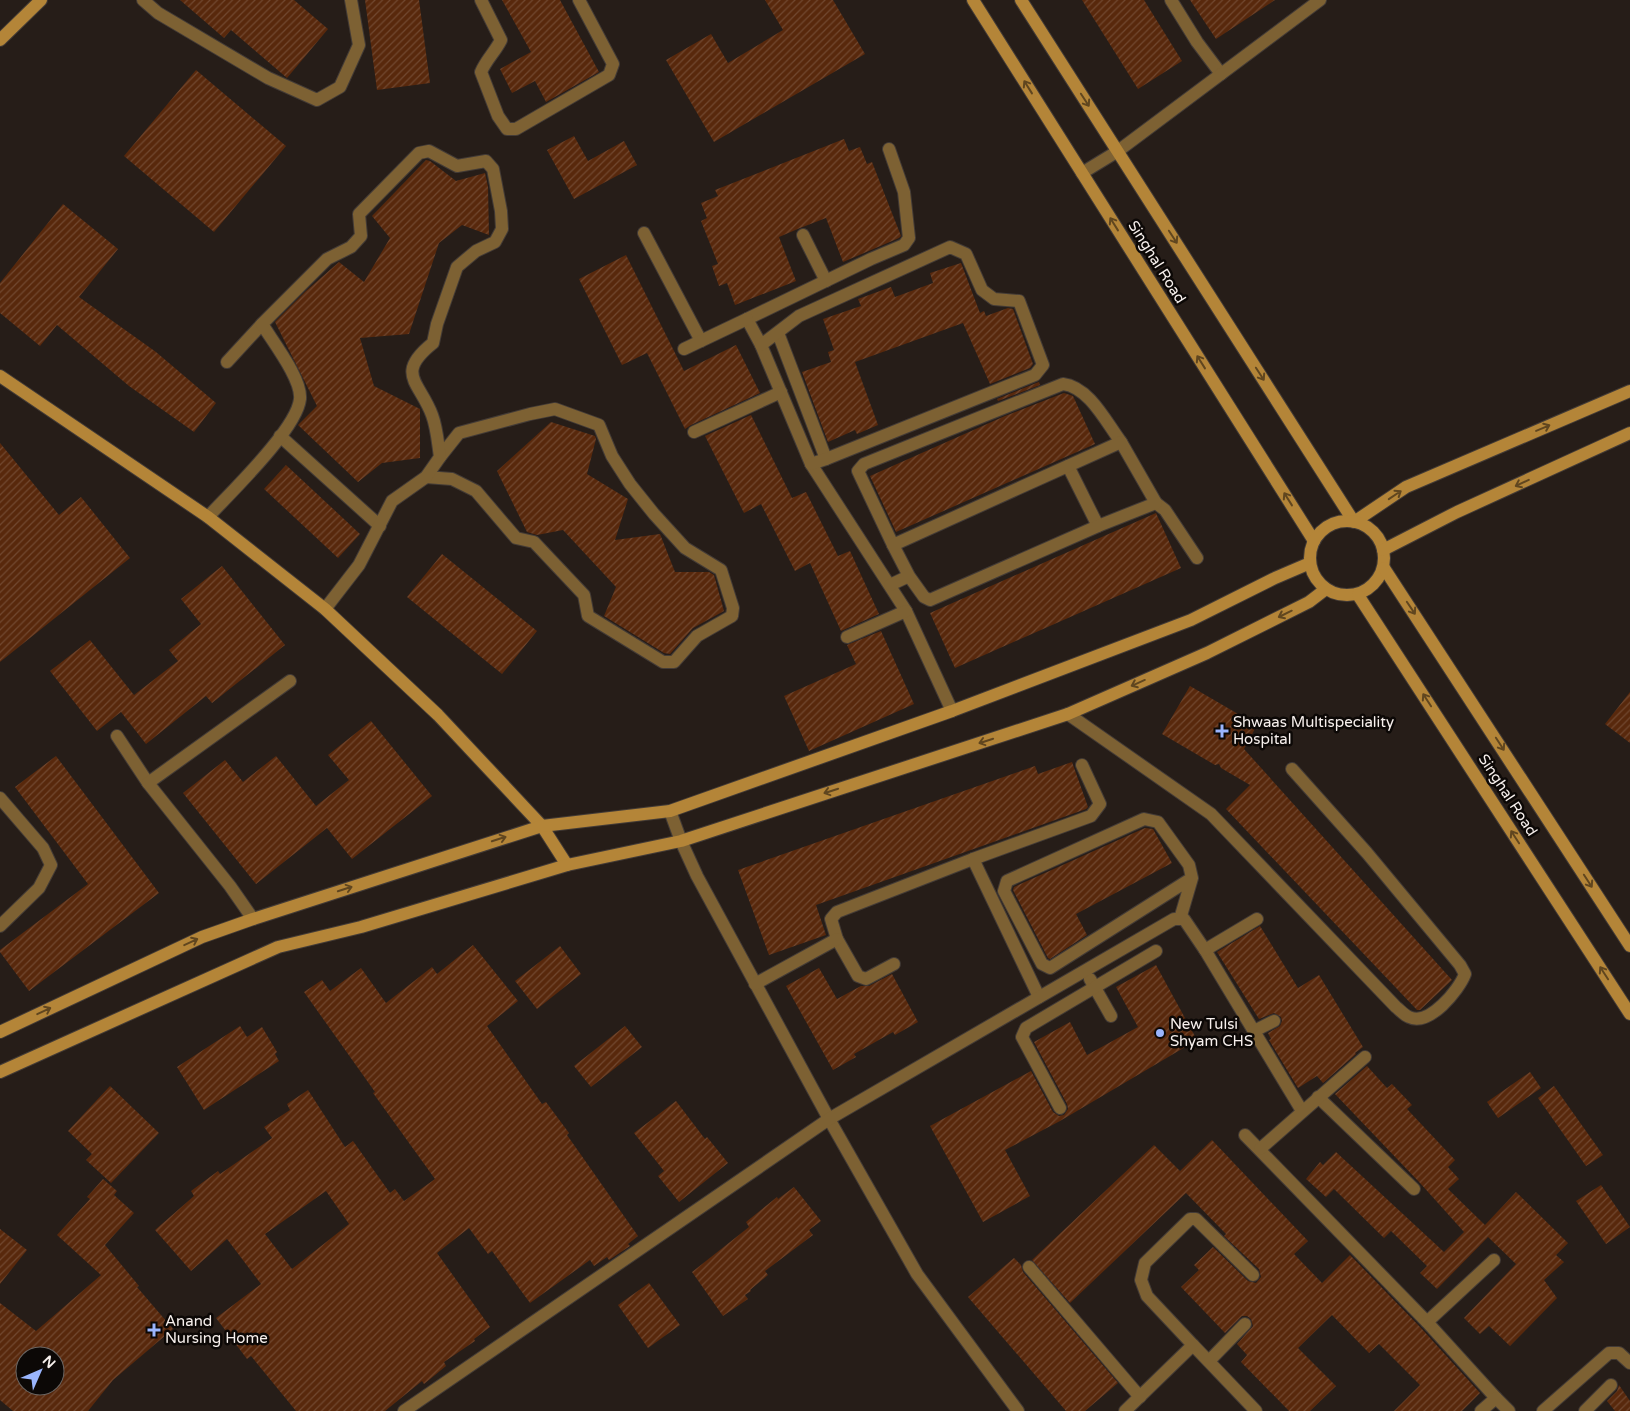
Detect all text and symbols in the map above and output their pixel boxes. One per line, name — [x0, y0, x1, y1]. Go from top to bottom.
one-way arrow — [1022, 80, 1033, 94]
one-way arrow — [1080, 93, 1090, 107]
street label: Singhal Road — [1124, 217, 1190, 307]
one-way arrow — [1109, 218, 1119, 232]
one-way arrow — [1167, 230, 1178, 244]
one-way arrow — [1196, 355, 1206, 369]
one-way arrow — [1255, 367, 1265, 381]
one-way arrow — [1535, 422, 1550, 432]
one-way arrow — [1515, 478, 1530, 488]
one-way arrow — [1388, 489, 1402, 500]
one-way arrow — [1282, 493, 1292, 507]
one-way arrow — [1406, 601, 1416, 615]
one-way arrow — [1277, 610, 1292, 620]
one-way arrow — [1131, 679, 1146, 689]
one-way arrow — [1421, 694, 1431, 708]
place label: Shwaas Multispeciality Hospital — [1233, 713, 1394, 748]
marker: Shwaas Multispeciality Hospital — [1215, 724, 1229, 738]
one-way arrow — [978, 737, 994, 746]
one-way arrow — [1495, 737, 1505, 751]
street label: Singhal Road — [1475, 751, 1541, 839]
one-way arrow — [824, 787, 840, 797]
one-way arrow — [1510, 830, 1520, 844]
one-way arrow — [491, 834, 507, 844]
one-way arrow — [1583, 874, 1593, 888]
one-way arrow — [336, 884, 352, 894]
one-way arrow — [183, 937, 198, 947]
one-way arrow — [1598, 966, 1608, 980]
one-way arrow — [36, 1006, 51, 1016]
place label: New Tulsi Shyam CHS — [1170, 1015, 1253, 1050]
marker: New Tulsi Shyam CHS — [1154, 1027, 1166, 1039]
place label: Anand Nursing Home — [165, 1312, 268, 1347]
marker: Anand Nursing Home — [147, 1323, 161, 1337]
north arrow — [15, 1346, 65, 1396]
text: N — [39, 1352, 59, 1372]

